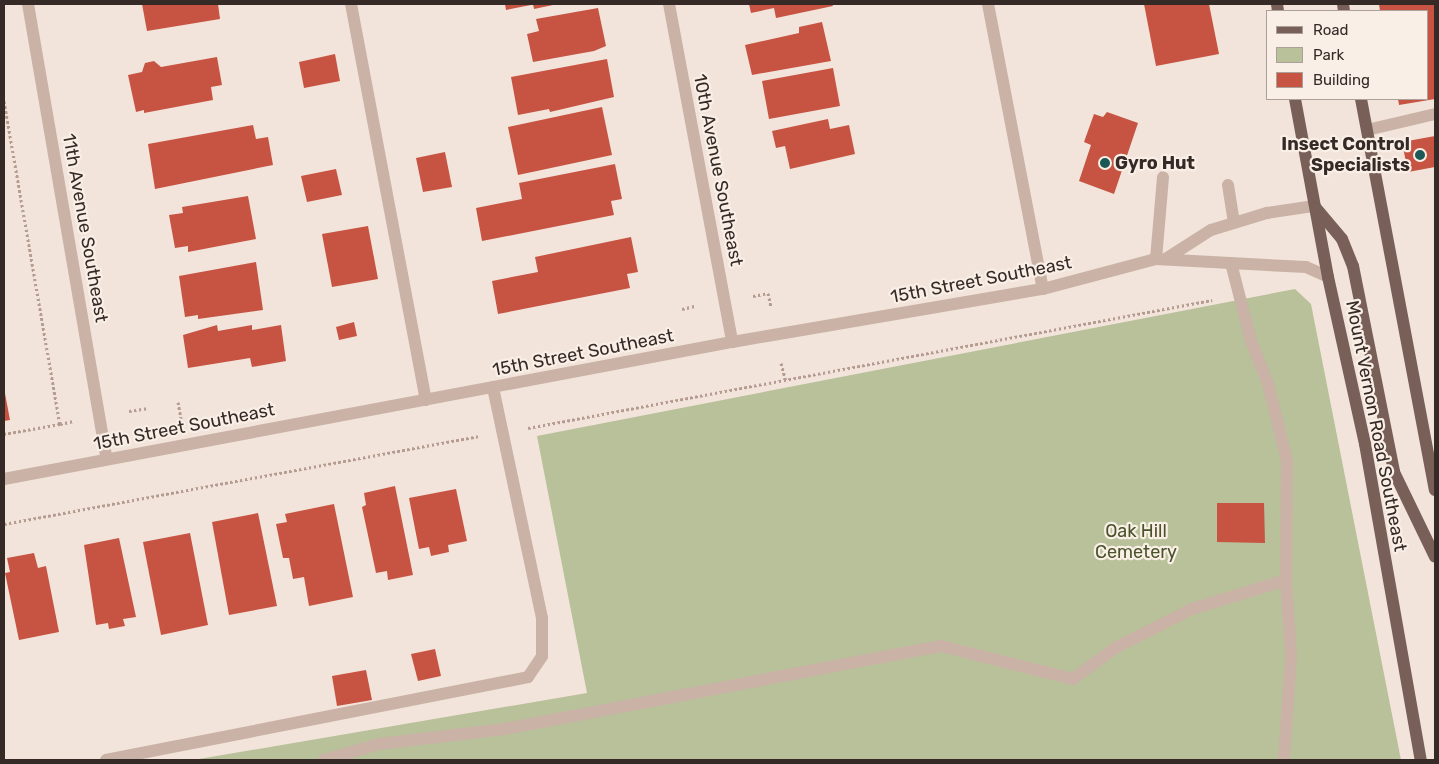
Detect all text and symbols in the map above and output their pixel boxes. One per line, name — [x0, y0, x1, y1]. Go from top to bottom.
legend — [1266, 10, 1429, 100]
text: Road — [1313, 21, 1349, 39]
text: Park — [1313, 46, 1344, 64]
text: Building — [1313, 71, 1370, 89]
street label: 10th Avenue Southeast — [689, 72, 747, 268]
street label: 11th Avenue Southeast — [58, 132, 112, 324]
place label: Insect Control Specialists — [1281, 134, 1410, 176]
marker: Insect Control Specialists — [1414, 149, 1426, 161]
place label: Gyro Hut — [1115, 152, 1195, 174]
marker: Gyro Hut — [1099, 157, 1111, 169]
street label: 15th Street Southeast — [889, 252, 1073, 308]
street label: Mount Vernon Road Southeast — [1341, 298, 1411, 554]
street label: 15th Street Southeast — [491, 325, 675, 381]
street label: 15th Street Southeast — [92, 399, 276, 455]
park label: Oak Hill Cemetery — [1095, 521, 1177, 564]

